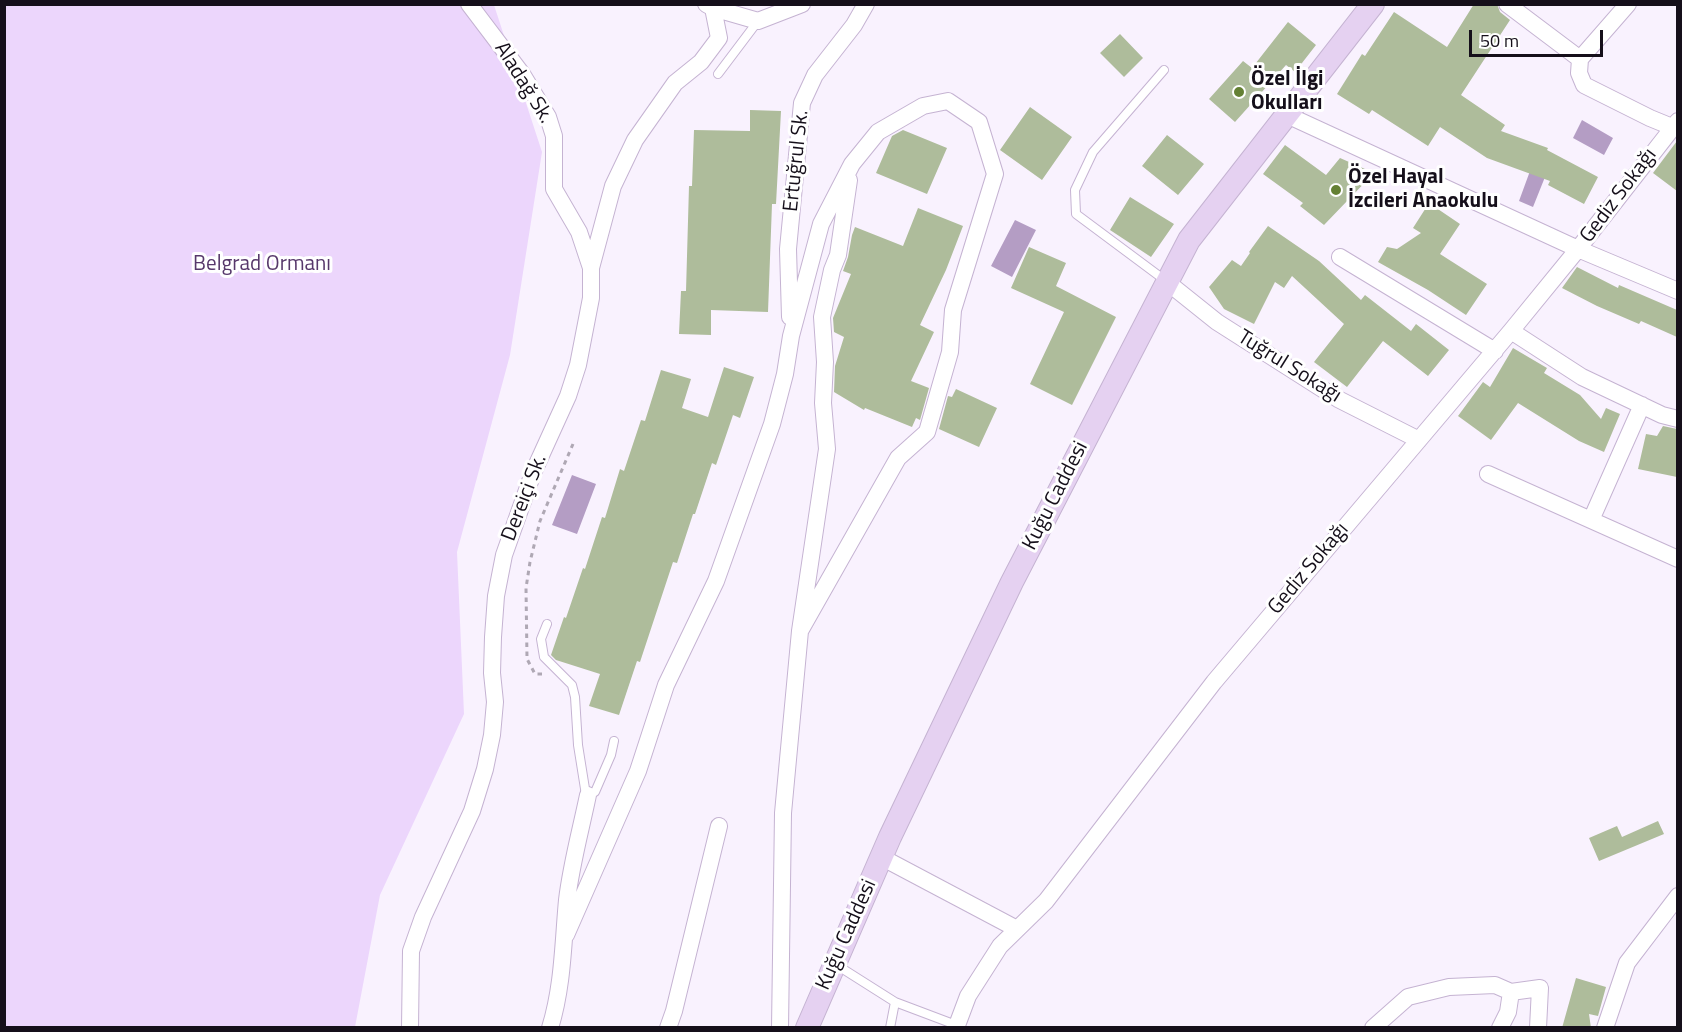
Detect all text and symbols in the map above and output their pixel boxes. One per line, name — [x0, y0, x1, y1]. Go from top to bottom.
scale bar — [1472, 18, 1606, 56]
text: 50 m — [1480, 27, 1519, 54]
street label: Aladağ Sk. — [488, 38, 558, 128]
place label: Özel İlgi Okulları — [1251, 67, 1324, 117]
marker: Özel İlgi Okulları — [1232, 85, 1246, 99]
street label: Ertuğrul Sk. — [779, 109, 815, 213]
street label: Gediz Sokağı — [1575, 144, 1663, 248]
place label: Özel Hayal İzcileri Anaokulu — [1348, 165, 1498, 215]
marker: Özel Hayal İzcileri Anaokulu — [1329, 183, 1343, 197]
park label: Belgrad Ormanı — [193, 252, 331, 278]
street label: Tuğrul Sokağı — [1233, 325, 1345, 409]
street label: Kuğu Caddesi — [1018, 437, 1094, 555]
street label: Dereiçi Sk. — [497, 451, 553, 545]
street label: Gediz Sokağı — [1263, 518, 1355, 620]
street label: Kuğu Caddesi — [811, 876, 883, 994]

